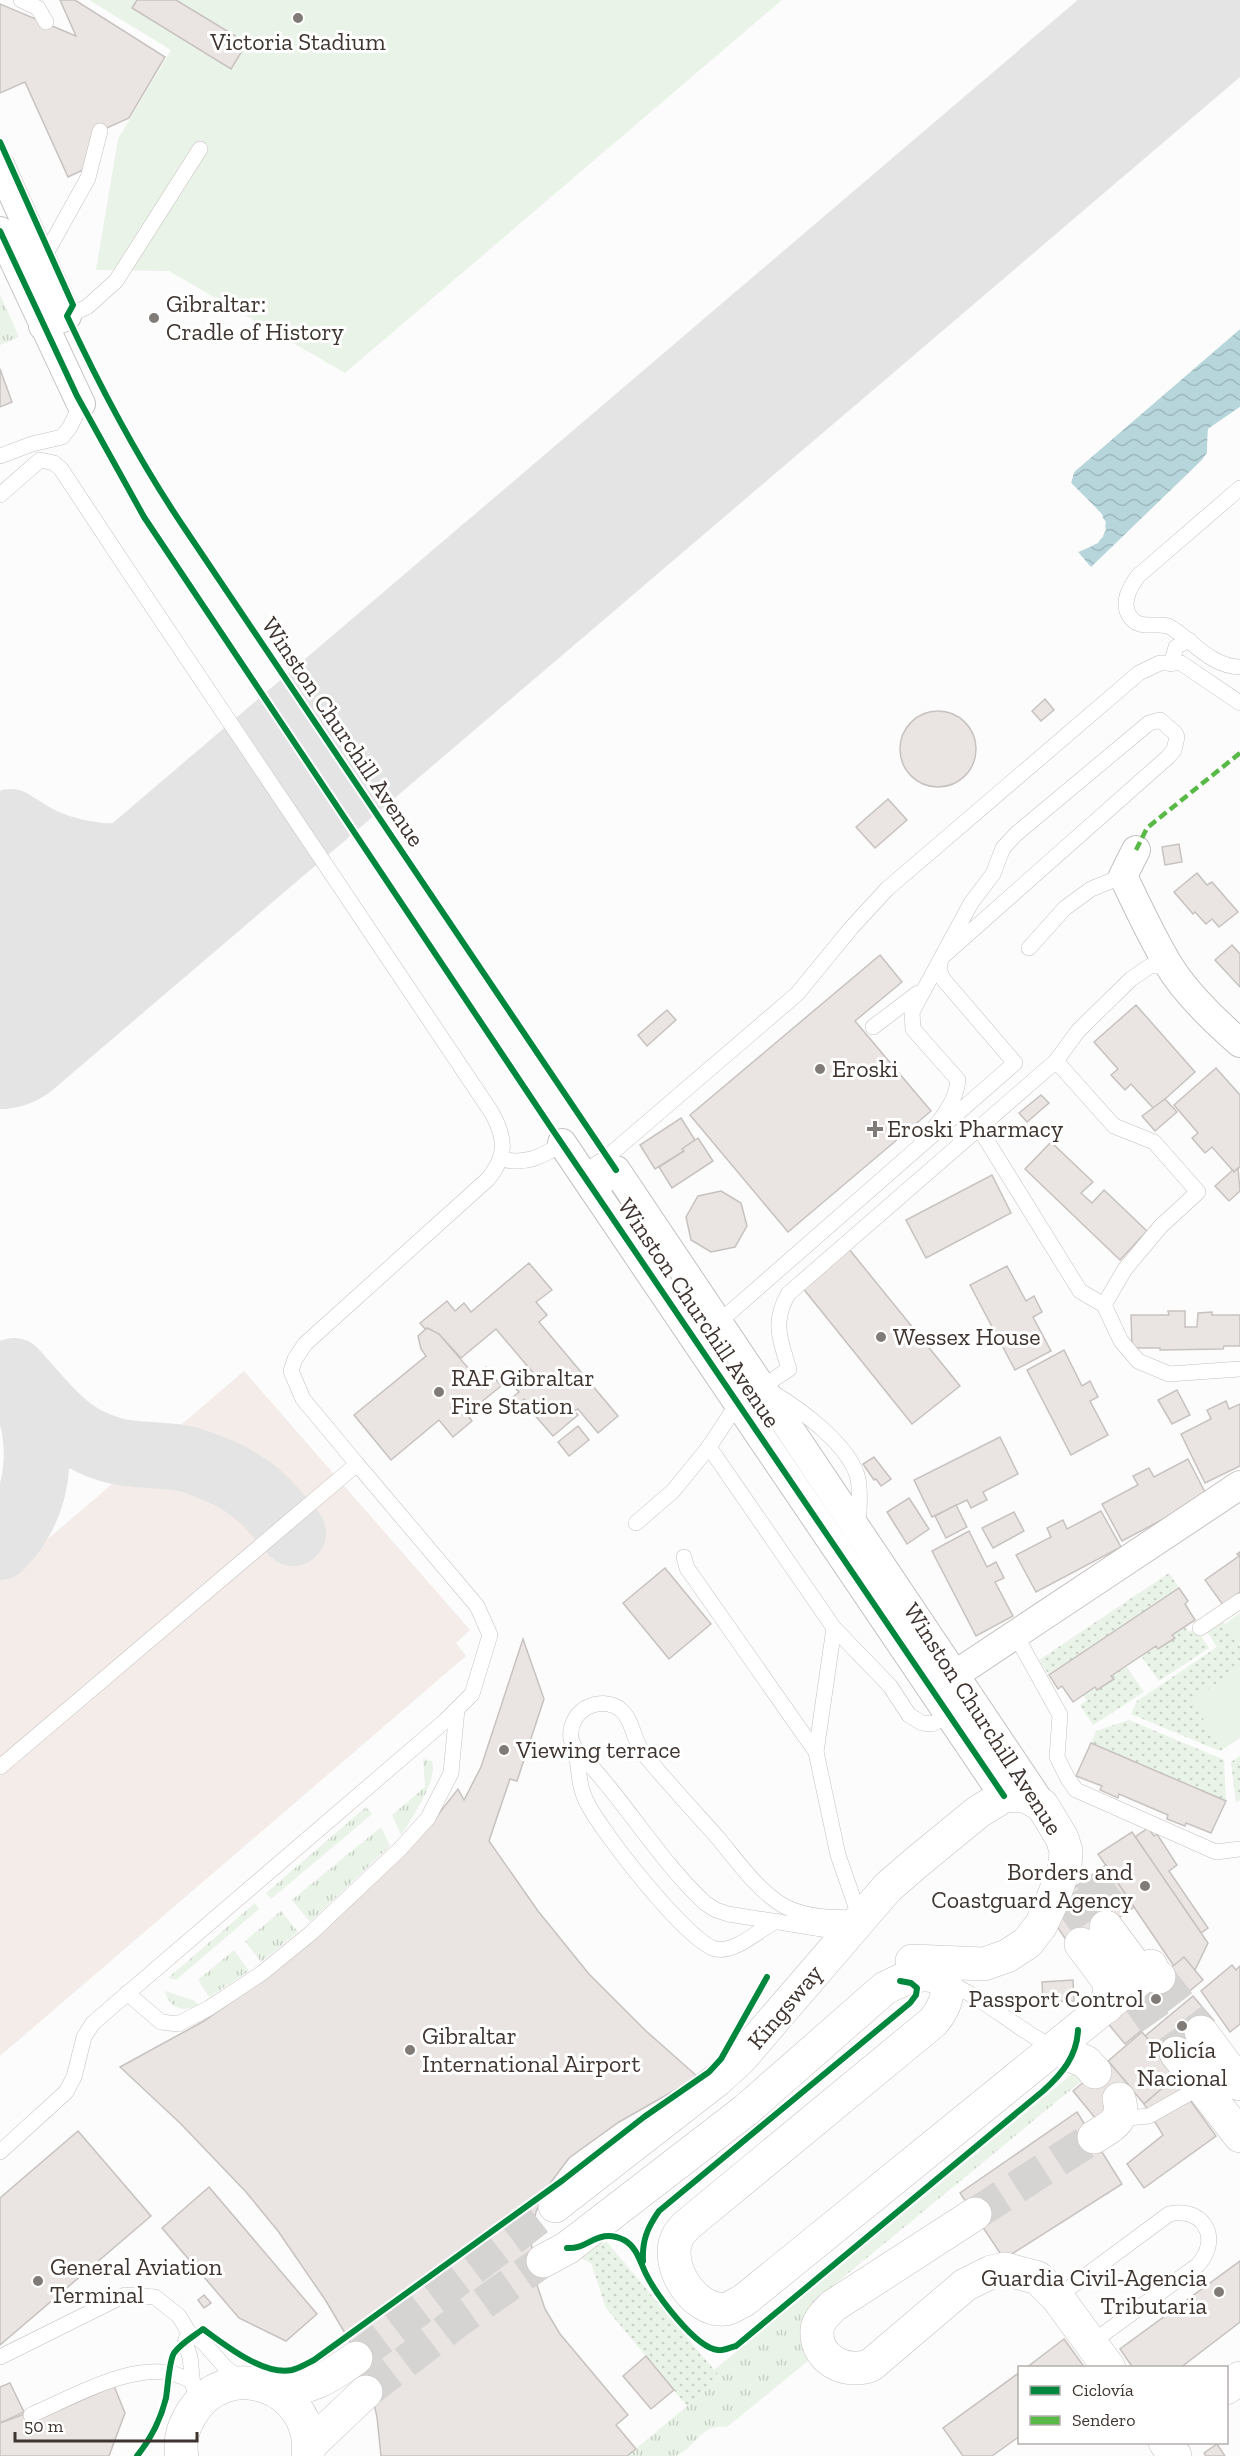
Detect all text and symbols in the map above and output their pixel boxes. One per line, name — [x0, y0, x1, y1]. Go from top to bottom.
marker: Victoria Stadium — [291, 11, 305, 25]
place label: Victoria Stadium — [209, 27, 386, 56]
place label: Gibraltar: Cradle of History — [166, 289, 345, 346]
marker: Gibraltar: Cradle of History — [147, 311, 161, 325]
street label: Winston Churchill Avenue — [256, 611, 431, 852]
place label: Eroski — [832, 1054, 898, 1083]
marker: Eroski — [813, 1062, 827, 1076]
place label: Eroski Pharmacy — [887, 1114, 1064, 1143]
marker: Eroski Pharmacy — [868, 1122, 882, 1136]
street label: Winston Churchill Avenue — [612, 1192, 787, 1433]
place label: Wessex House — [893, 1322, 1041, 1351]
marker: Wessex House — [874, 1330, 888, 1344]
place label: RAF Gibraltar Fire Station — [451, 1363, 595, 1420]
marker: RAF Gibraltar Fire Station — [432, 1385, 446, 1399]
street label: Winston Churchill Avenue — [898, 1597, 1069, 1840]
place label: Viewing terrace — [515, 1735, 681, 1764]
marker: Viewing terrace — [497, 1743, 511, 1757]
place label: Borders and Coastguard Agency — [931, 1857, 1134, 1914]
marker: Borders and Coastguard Agency — [1138, 1879, 1152, 1893]
street label: Kingsway — [741, 1958, 829, 2055]
place label: Passport Control — [969, 1984, 1144, 2013]
marker: Passport Control — [1149, 1992, 1163, 2006]
marker: Policía Nacional — [1175, 2019, 1189, 2033]
place label: Gibraltar International Airport — [422, 2021, 640, 2078]
place label: Policía Nacional — [1137, 2035, 1227, 2092]
marker: Gibraltar International Airport — [403, 2043, 417, 2057]
place label: General Aviation Terminal — [50, 2252, 223, 2309]
place label: Guardia Civil-Agencia Tributaria — [981, 2263, 1207, 2320]
marker: General Aviation Terminal — [31, 2274, 45, 2288]
marker: Guardia Civil-Agencia Tributaria — [1212, 2285, 1226, 2299]
legend — [1018, 2366, 1228, 2444]
text: Ciclovía — [1072, 2379, 1134, 2401]
scale bar — [15, 2405, 196, 2443]
text: Sendero — [1072, 2409, 1136, 2431]
text: 50 m — [24, 2415, 64, 2437]

